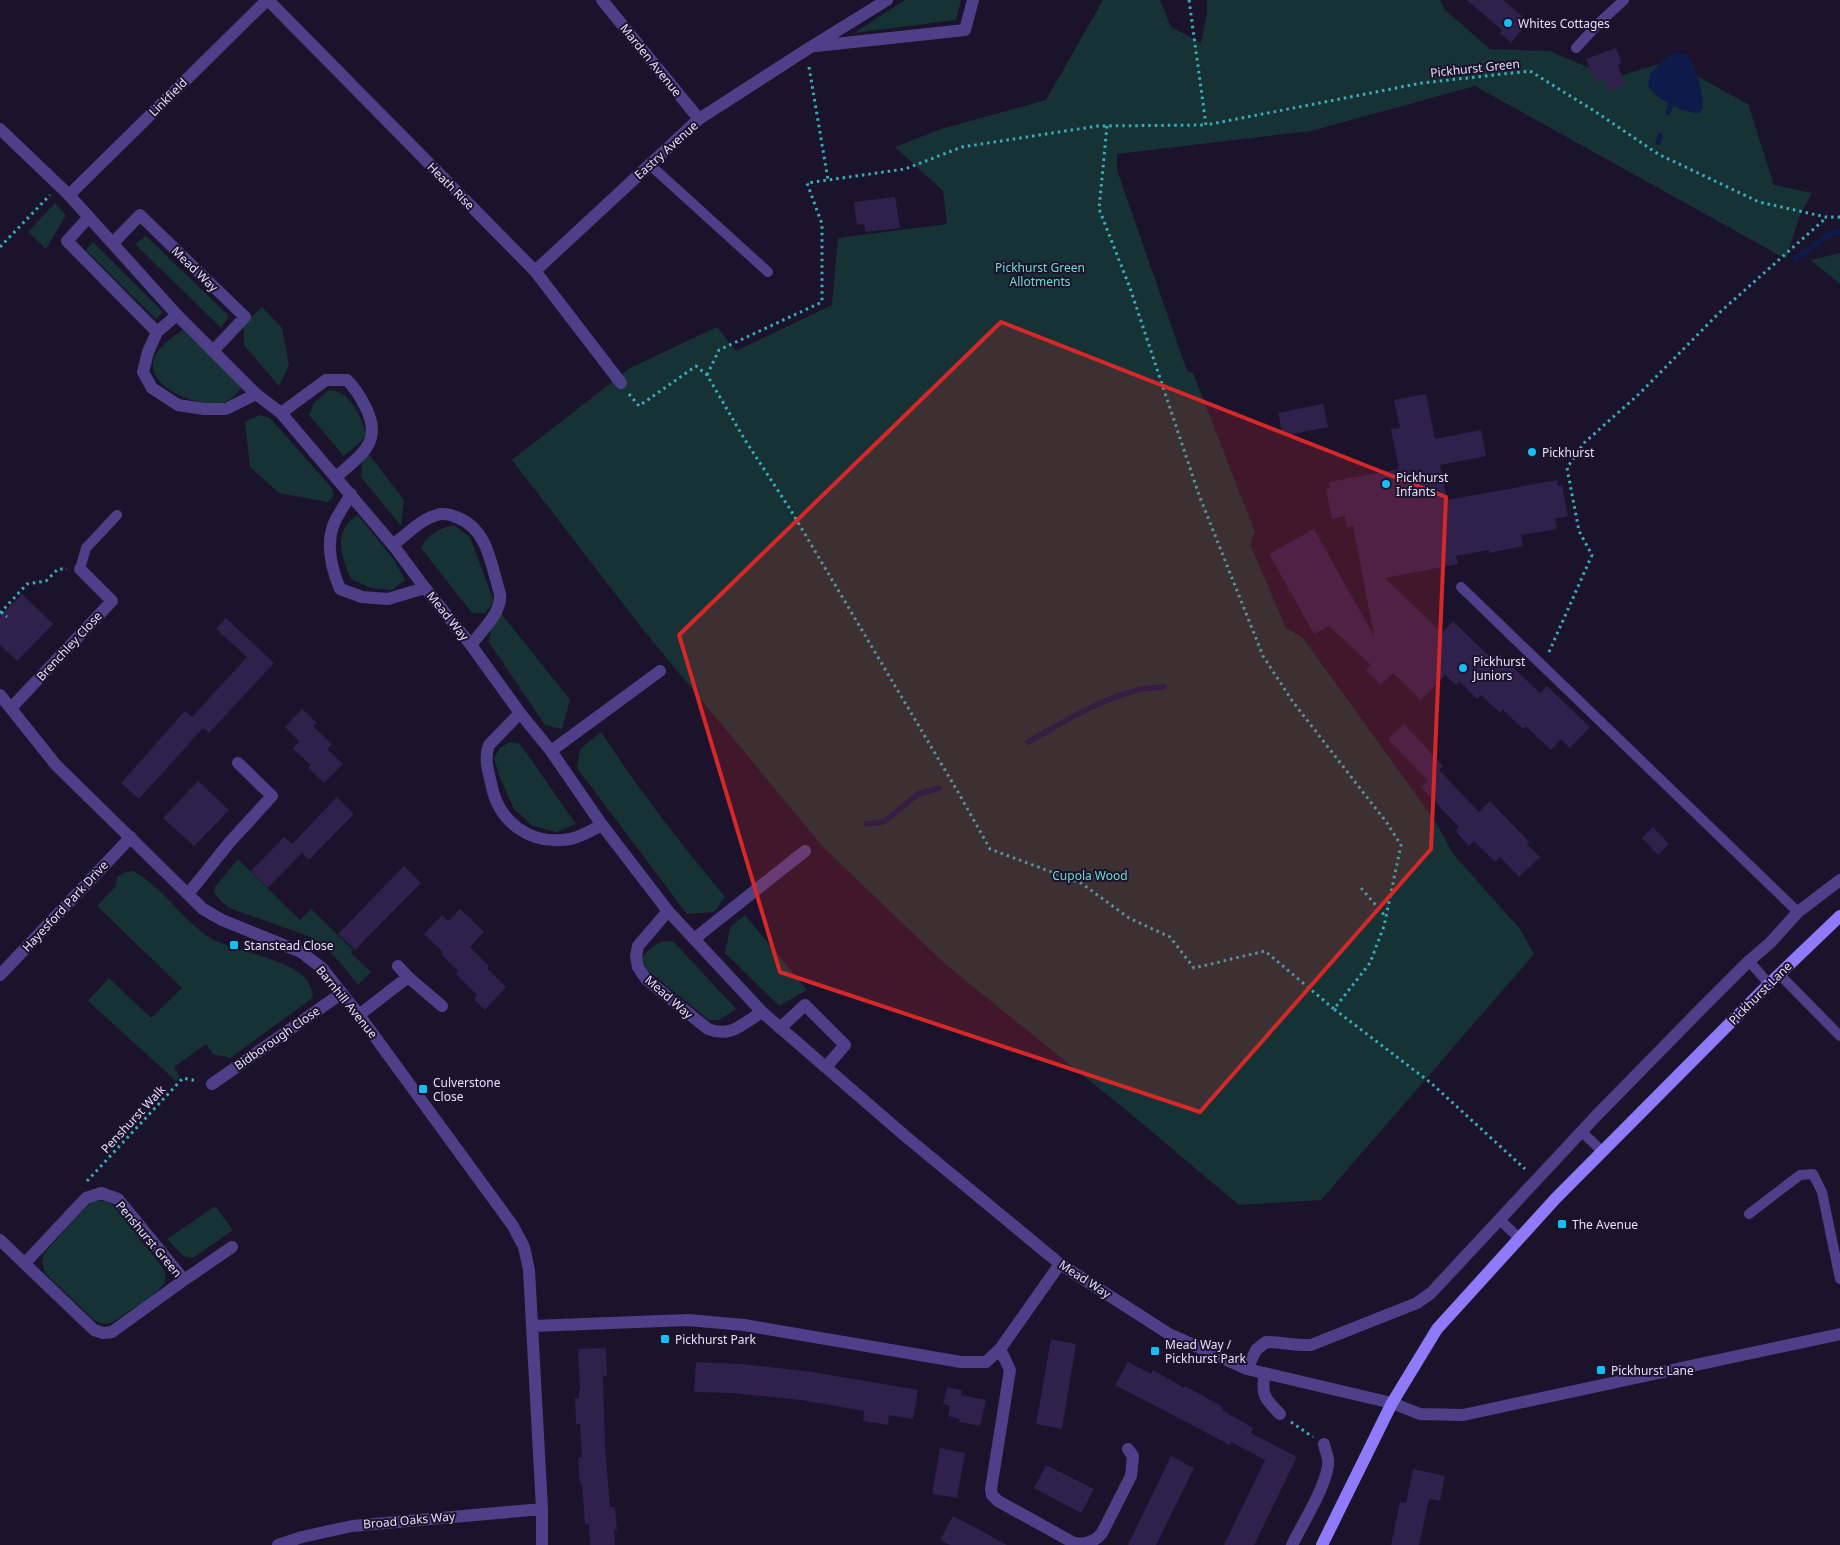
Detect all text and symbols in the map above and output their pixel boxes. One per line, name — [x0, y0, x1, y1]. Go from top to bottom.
place label: Whites Cottages — [1518, 15, 1610, 32]
marker: Whites Cottages — [1502, 17, 1514, 29]
street label: Marden Avenue — [616, 20, 686, 100]
street label: Pickhurst Green — [1429, 55, 1521, 81]
street label: Linkfield — [145, 74, 191, 120]
street label: Eastry Avenue — [631, 117, 702, 183]
street label: Heath Rise — [424, 159, 479, 214]
street label: Mead Way — [168, 243, 223, 296]
park label: Pickhurst Green Allotments — [995, 259, 1085, 290]
place label: Pickhurst — [1542, 444, 1595, 461]
marker: Pickhurst — [1526, 446, 1538, 458]
place label: Pickhurst Infants — [1396, 469, 1449, 500]
marker: Pickhurst Infants — [1380, 478, 1392, 490]
street label: Mead Way — [423, 588, 474, 645]
street label: Brenchley Close — [32, 607, 106, 684]
place label: Pickhurst Juniors — [1472, 653, 1526, 684]
marker: Pickhurst Juniors — [1457, 662, 1469, 674]
street label: Hayesford Park Drive — [18, 857, 112, 955]
park label: Cupola Wood — [1052, 867, 1128, 884]
place label: Stanstead Close — [244, 937, 334, 954]
marker: Stanstead Close — [228, 939, 240, 951]
street label: Pickhurst Lane — [1725, 958, 1795, 1028]
street label: Barnhill Avenue — [312, 962, 382, 1042]
street label: Mead Way — [641, 971, 697, 1023]
street label: Bidborough Close — [231, 1002, 323, 1074]
place label: Culverstone Close — [433, 1074, 501, 1105]
street label: Penshurst Walk — [97, 1081, 169, 1157]
marker: Culverstone Close — [417, 1083, 429, 1095]
street label: Penshurst Green — [112, 1197, 186, 1281]
place label: The Avenue — [1572, 1216, 1638, 1233]
marker: The Avenue — [1556, 1218, 1568, 1230]
street label: Mead Way — [1056, 1256, 1115, 1303]
place label: Pickhurst Park — [675, 1331, 756, 1348]
marker: Pickhurst Park — [659, 1333, 671, 1345]
place label: Mead Way / Pickhurst Park — [1165, 1336, 1246, 1367]
marker: Mead Way / Pickhurst Park — [1149, 1345, 1161, 1357]
place label: Pickhurst Lane — [1611, 1362, 1694, 1379]
marker: Pickhurst Lane — [1595, 1364, 1607, 1376]
street label: Broad Oaks Way — [362, 1507, 457, 1532]

